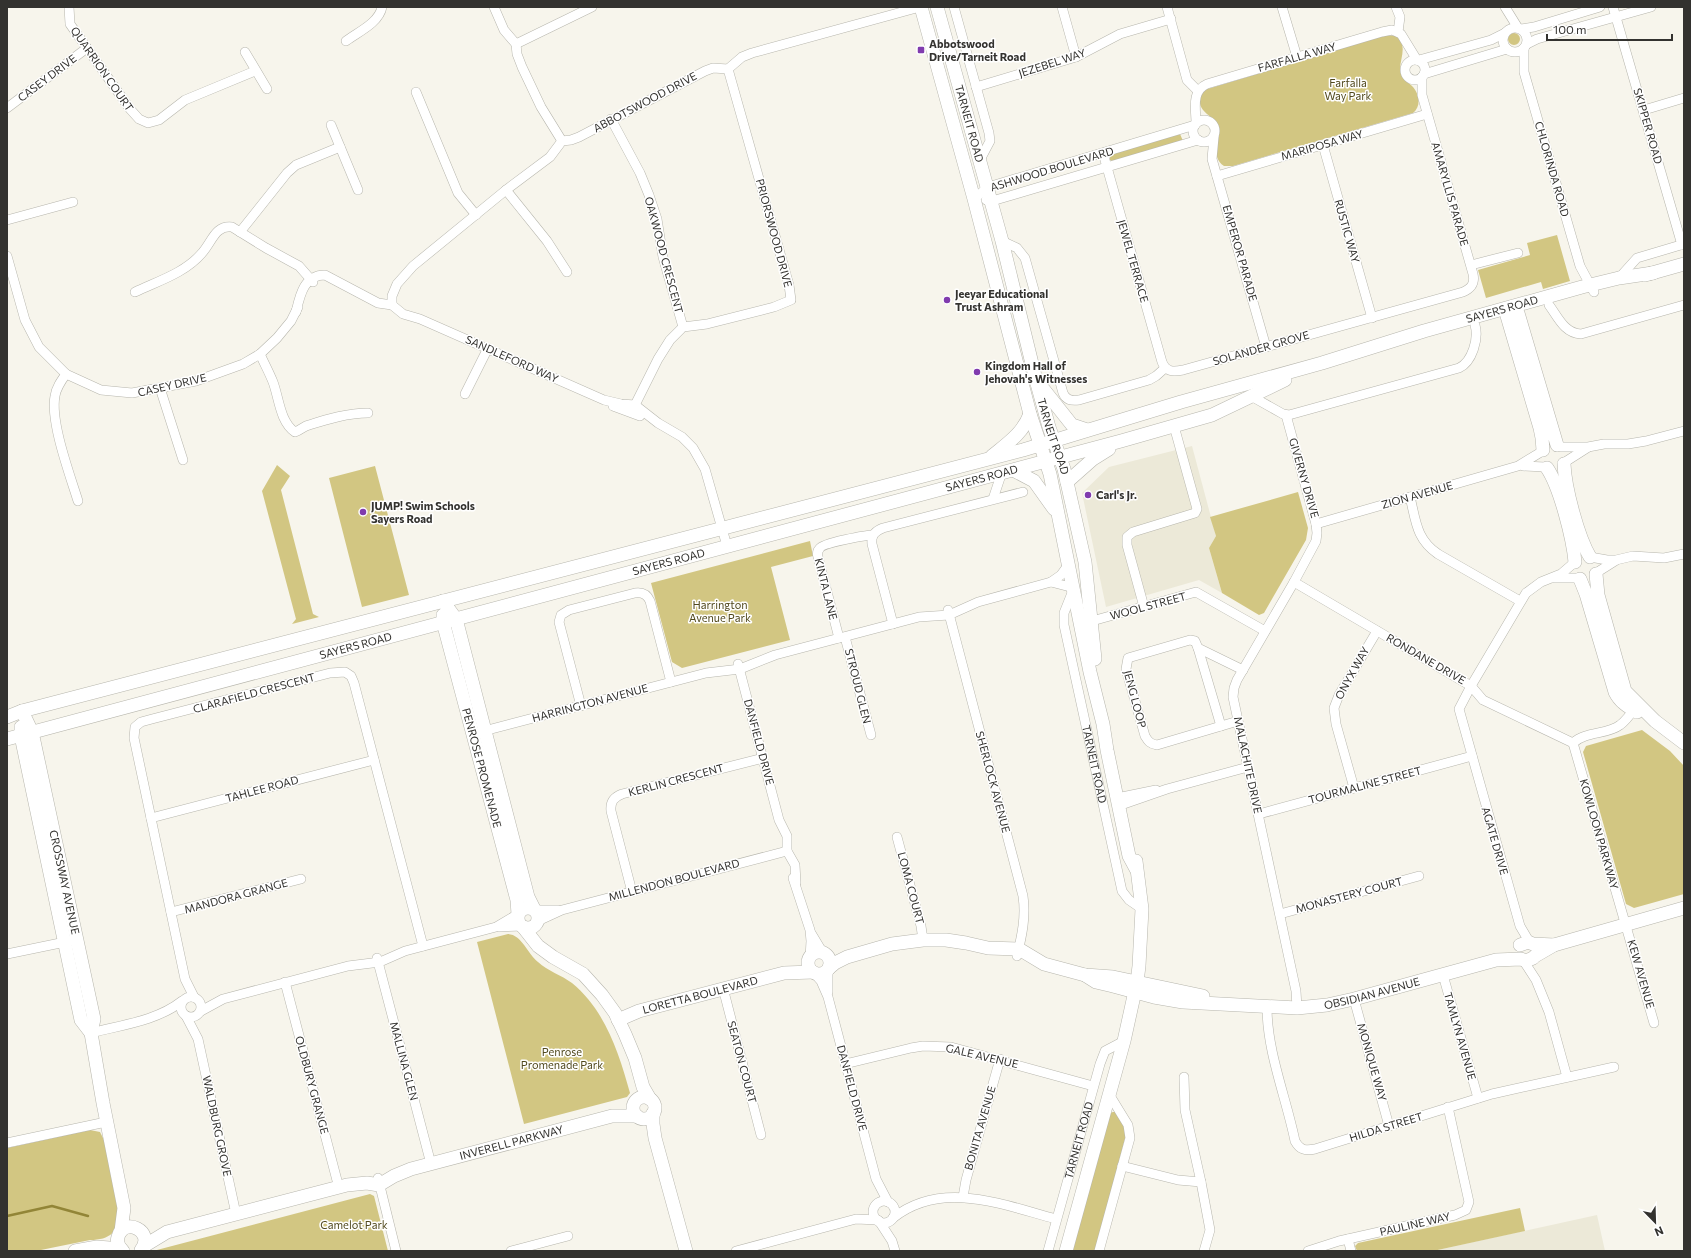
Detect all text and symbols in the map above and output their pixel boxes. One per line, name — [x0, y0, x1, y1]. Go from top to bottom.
scale bar — [1547, 16, 1672, 42]
text: 100 m — [1553, 22, 1587, 36]
street label: QUARRION COURT — [68, 24, 136, 114]
place label: Abbotswood Drive/Tarneit Road — [929, 37, 1026, 63]
street label: FARFALLA WAY — [1256, 39, 1337, 74]
marker: Abbotswood Drive/Tarneit Road — [916, 45, 926, 55]
street label: JEZEBEL WAY — [1017, 46, 1087, 80]
street label: CASEY DRIVE — [15, 51, 79, 104]
street label: ABBOTSWOOD DRIVE — [591, 69, 699, 134]
park label: Farfalla Way Park — [1324, 76, 1372, 102]
street label: TARNEIT ROAD — [953, 83, 987, 164]
street label: SKIPPER ROAD — [1631, 86, 1666, 165]
street label: CHLORINDA ROAD — [1533, 120, 1572, 218]
street label: MARIPOSA WAY — [1279, 127, 1364, 162]
street label: AMARYLLIS PARADE — [1429, 140, 1472, 247]
street label: ASHWOOD BOULEVARD — [989, 144, 1115, 193]
street label: PRIORSWOOD DRIVE — [754, 177, 795, 289]
street label: OAKWOOD CRESCENT — [643, 195, 686, 315]
street label: RUSTIC WAY — [1332, 198, 1363, 264]
street label: EMPEROR PARADE — [1220, 203, 1260, 303]
street label: JEWEL TERRACE — [1114, 218, 1152, 304]
place label: Jeeyar Educational Trust Ashram — [955, 287, 1048, 313]
street label: SAYERS ROAD — [1464, 293, 1539, 325]
marker: Jeeyar Educational Trust Ashram — [942, 295, 952, 305]
street label: SOLANDER GROVE — [1211, 328, 1311, 368]
street label: SANDLEFORD WAY — [464, 332, 561, 385]
place label: Kingdom Hall of Jehovah's Witnesses — [985, 359, 1087, 386]
marker: Kingdom Hall of Jehovah's Witnesses — [972, 367, 982, 377]
street label: CASEY DRIVE — [136, 370, 207, 399]
street label: TARNEIT ROAD — [1035, 397, 1072, 476]
street label: GIVERNY DRIVE — [1287, 436, 1322, 519]
street label: SAYERS ROAD — [944, 462, 1019, 494]
street label: ZION AVENUE — [1380, 478, 1454, 511]
place label: Carl's Jr. — [1096, 488, 1137, 502]
marker: Carl's Jr. — [1083, 490, 1093, 500]
place label: JUMP! Swim Schools Sayers Road — [371, 499, 475, 525]
marker: JUMP! Swim Schools Sayers Road — [358, 507, 368, 517]
street label: SAYERS ROAD — [631, 546, 706, 577]
street label: KINTA LANE — [813, 557, 840, 621]
street label: WOOL STREET — [1108, 589, 1187, 622]
park label: Harrington Avenue Park — [689, 598, 751, 624]
street label: SAYERS ROAD — [318, 629, 393, 661]
street label: RONDANE DRIVE — [1384, 631, 1468, 687]
street label: ONYX WAY — [1332, 644, 1371, 701]
street label: STROUD GLEN — [843, 647, 874, 725]
street label: JENG LOOP — [1121, 669, 1149, 729]
street label: CLARAFIELD CRESCENT — [191, 670, 316, 715]
street label: HARRINGTON AVENUE — [530, 681, 649, 724]
street label: DANFIELD DRIVE — [742, 697, 777, 786]
street label: PENROSE PROMENADE — [460, 706, 504, 829]
street label: MALACHITE DRIVE — [1232, 715, 1265, 815]
street label: TARNEIT ROAD — [1080, 724, 1110, 804]
street label: SHERLOCK AVENUE — [974, 730, 1013, 834]
street label: KERLIN CRESCENT — [627, 761, 725, 799]
street label: TOURMALINE STREET — [1307, 763, 1423, 806]
street label: TAHLEE ROAD — [224, 773, 300, 804]
street label: KOWLOON PARKWAY — [1577, 777, 1621, 891]
street label: AGATE DRIVE — [1480, 805, 1511, 876]
street label: CROSSWAY AVENUE — [47, 829, 83, 936]
street label: LOMA COURT — [896, 851, 927, 925]
street label: MILLENDON BOULEVARD — [607, 856, 741, 903]
street label: MONASTERY COURT — [1294, 874, 1404, 915]
street label: MANDORA GRANGE — [183, 875, 289, 916]
street label: KEW AVENUE — [1625, 938, 1658, 1010]
street label: LORETTA BOULEVARD — [641, 973, 759, 1016]
street label: OBSIDIAN AVENUE — [1323, 974, 1421, 1012]
street label: TAMLYN AVENUE — [1442, 991, 1479, 1081]
street label: SEATON COURT — [725, 1019, 760, 1104]
street label: MALLINA GLEN — [388, 1020, 421, 1102]
street label: MONIQUE WAY — [1355, 1021, 1390, 1102]
street label: OLDBURY GRANGE — [293, 1035, 332, 1135]
street label: GALE AVENUE — [944, 1041, 1020, 1070]
street label: DANFIELD DRIVE — [835, 1043, 870, 1132]
park label: Penrose Promenade Park — [521, 1045, 603, 1071]
street label: WALDBURG GROVE — [200, 1074, 235, 1178]
street label: BONITA AVENUE — [961, 1084, 998, 1171]
street label: TARNEIT ROAD — [1061, 1100, 1095, 1180]
street label: HILDA STREET — [1348, 1109, 1424, 1144]
street label: INVERELL PARKWAY — [458, 1122, 565, 1162]
north arrow — [1635, 1202, 1675, 1242]
street label: PAULINE WAY — [1378, 1209, 1451, 1238]
park label: Camelot Park — [320, 1218, 388, 1231]
text: N — [1653, 1224, 1665, 1239]

